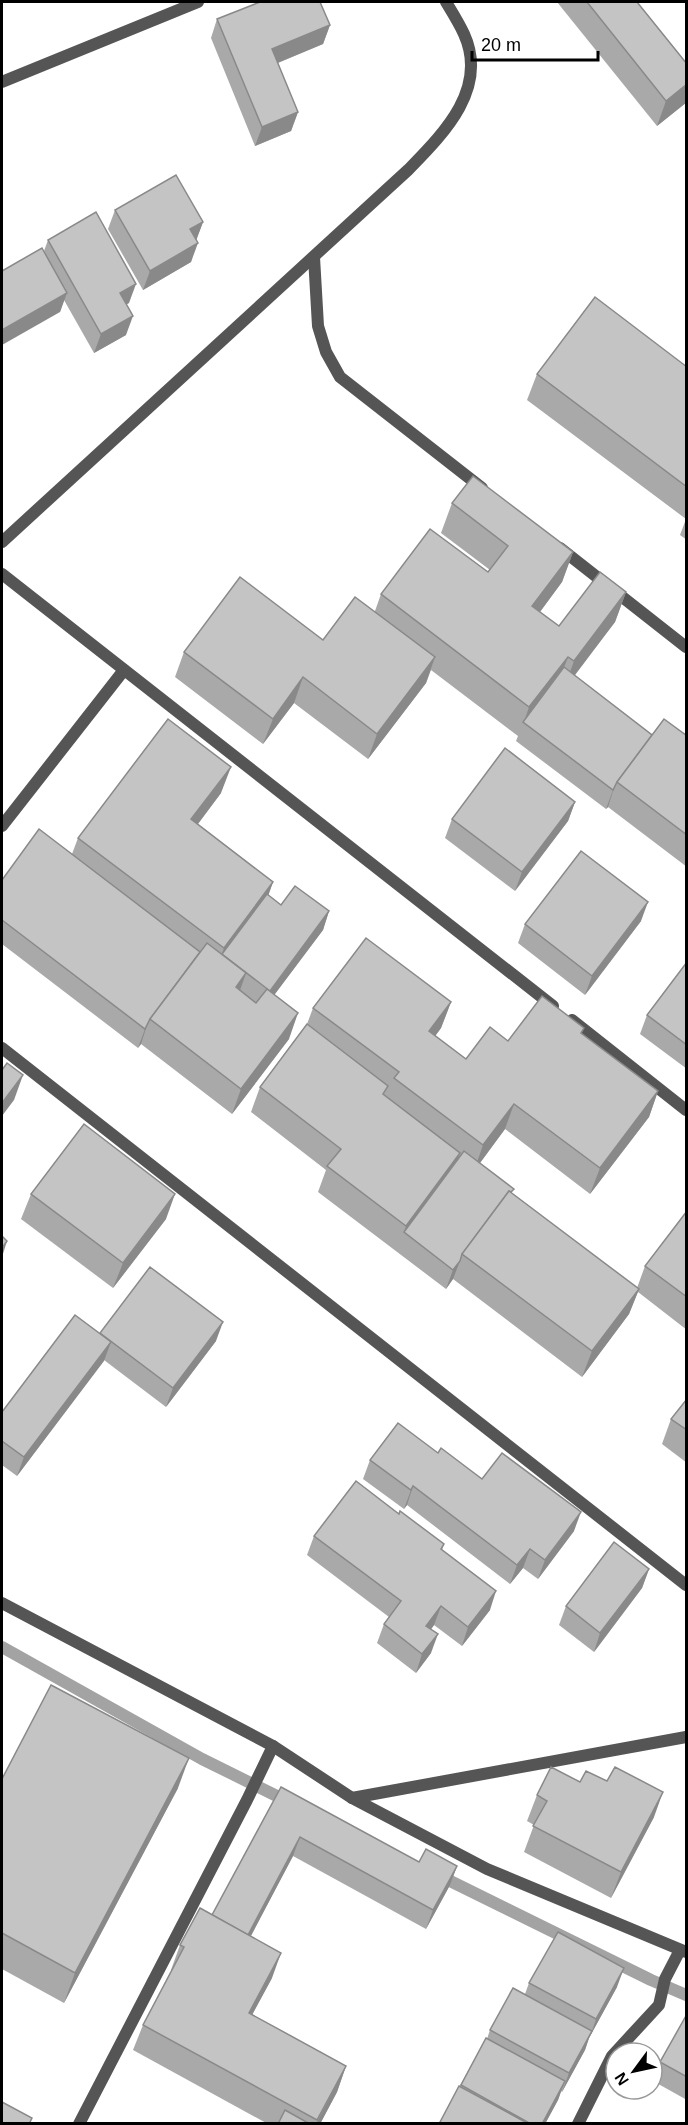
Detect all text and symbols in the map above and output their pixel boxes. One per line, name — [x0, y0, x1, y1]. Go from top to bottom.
scale bar — [472, 24, 598, 62]
text: 20 m — [481, 35, 521, 55]
north arrow — [604, 2041, 664, 2101]
text: N — [612, 2069, 632, 2088]

